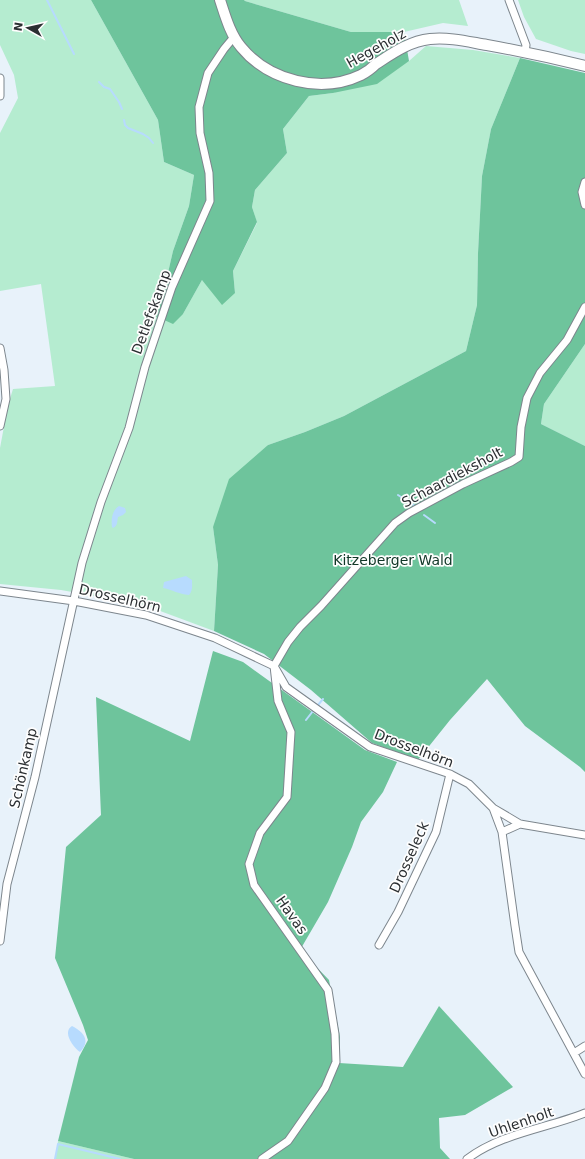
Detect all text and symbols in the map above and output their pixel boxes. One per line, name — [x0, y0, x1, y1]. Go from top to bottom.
north arrow — [8, 8, 48, 48]
text: N — [12, 21, 26, 32]
street label: Hegeholz — [344, 25, 408, 71]
street label: Detlefskamp — [128, 268, 174, 356]
street label: Schaardieksholt — [399, 443, 506, 510]
park label: Kitzeberger Wald — [333, 552, 453, 568]
street label: Drosselhörn — [77, 581, 163, 615]
street label: Schönkamp — [6, 726, 40, 810]
street label: Drosselhörn — [372, 726, 456, 770]
street label: Drosseleck — [386, 818, 432, 895]
street label: Havas — [273, 893, 311, 937]
street label: Uhlenholt — [487, 1103, 556, 1141]

